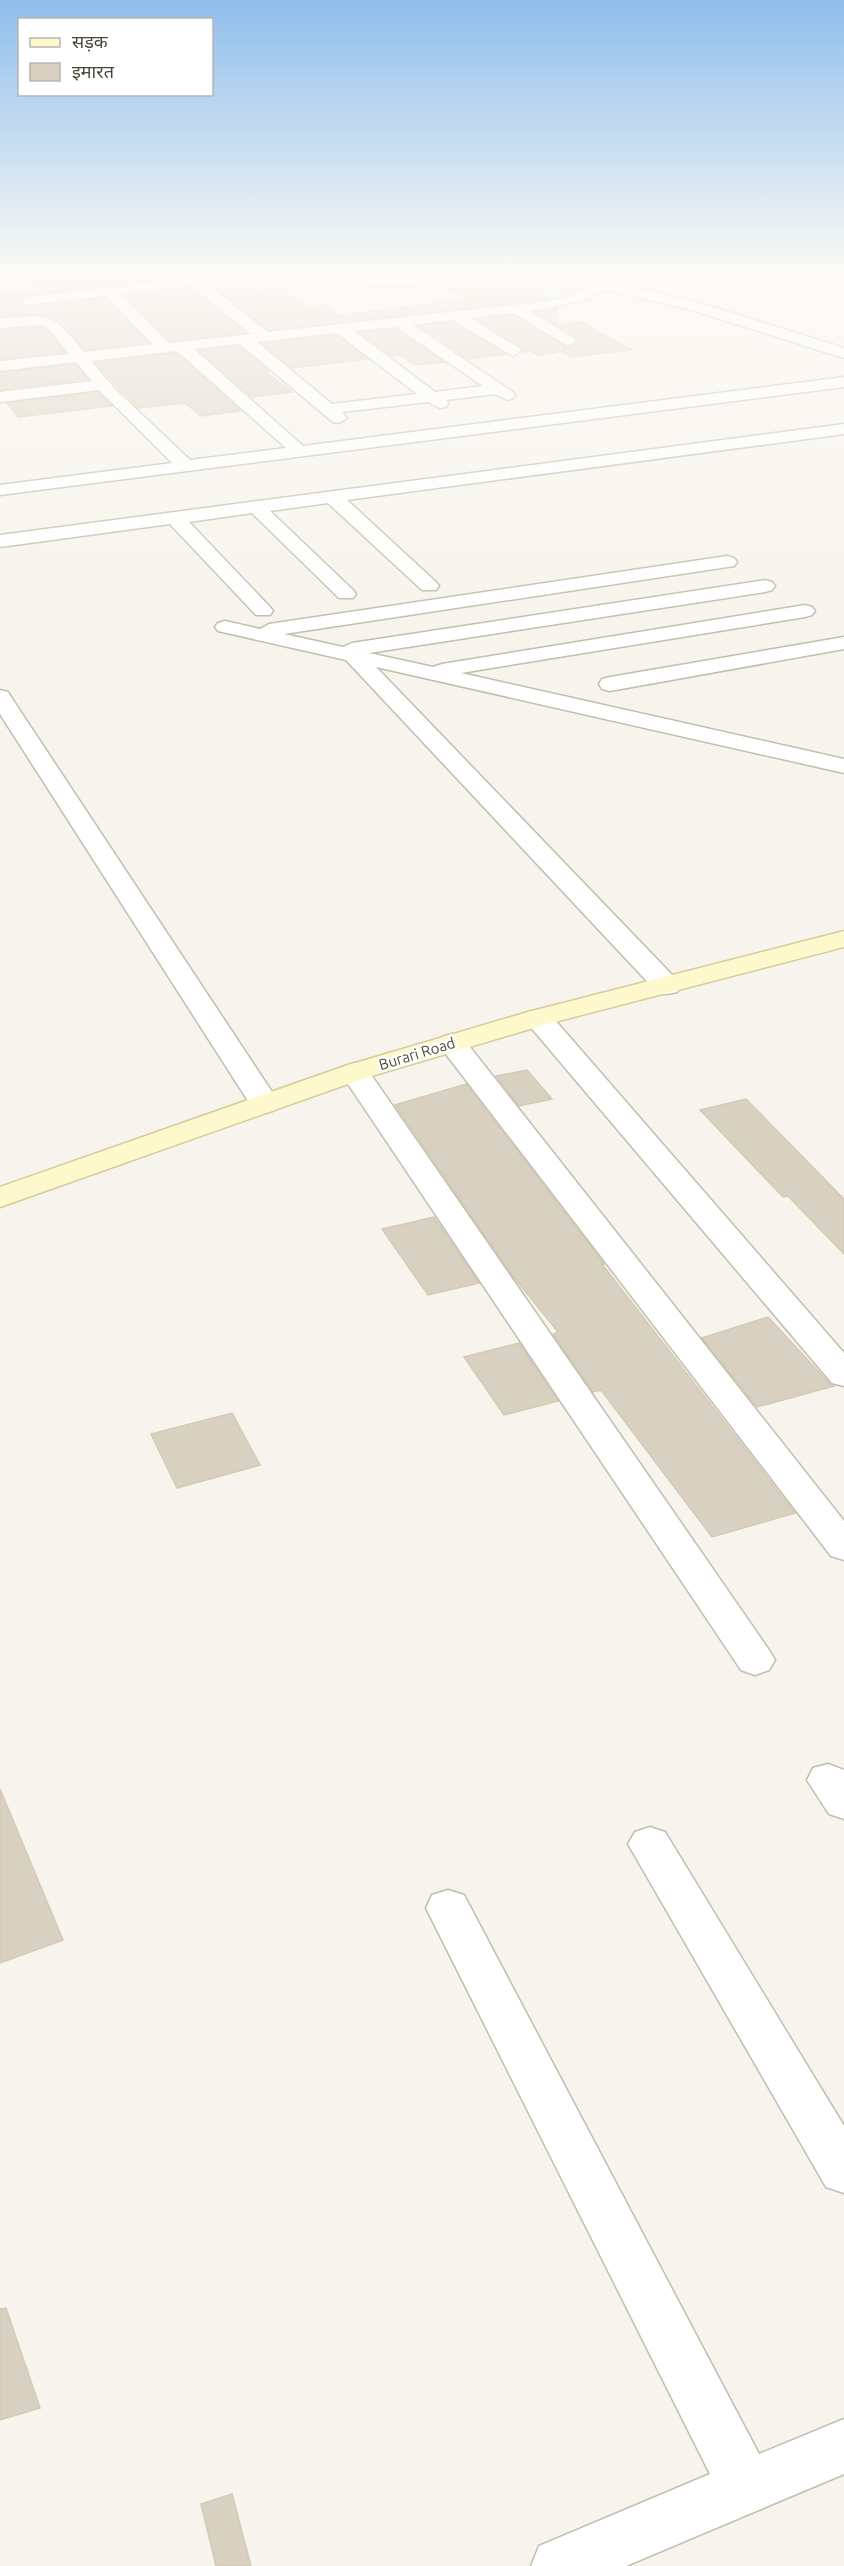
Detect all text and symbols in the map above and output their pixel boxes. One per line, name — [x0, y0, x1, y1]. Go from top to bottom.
legend — [18, 18, 213, 96]
text: सड़क — [72, 31, 109, 52]
text: इमारत — [72, 61, 115, 81]
street label: Burari Road — [377, 1034, 457, 1073]

